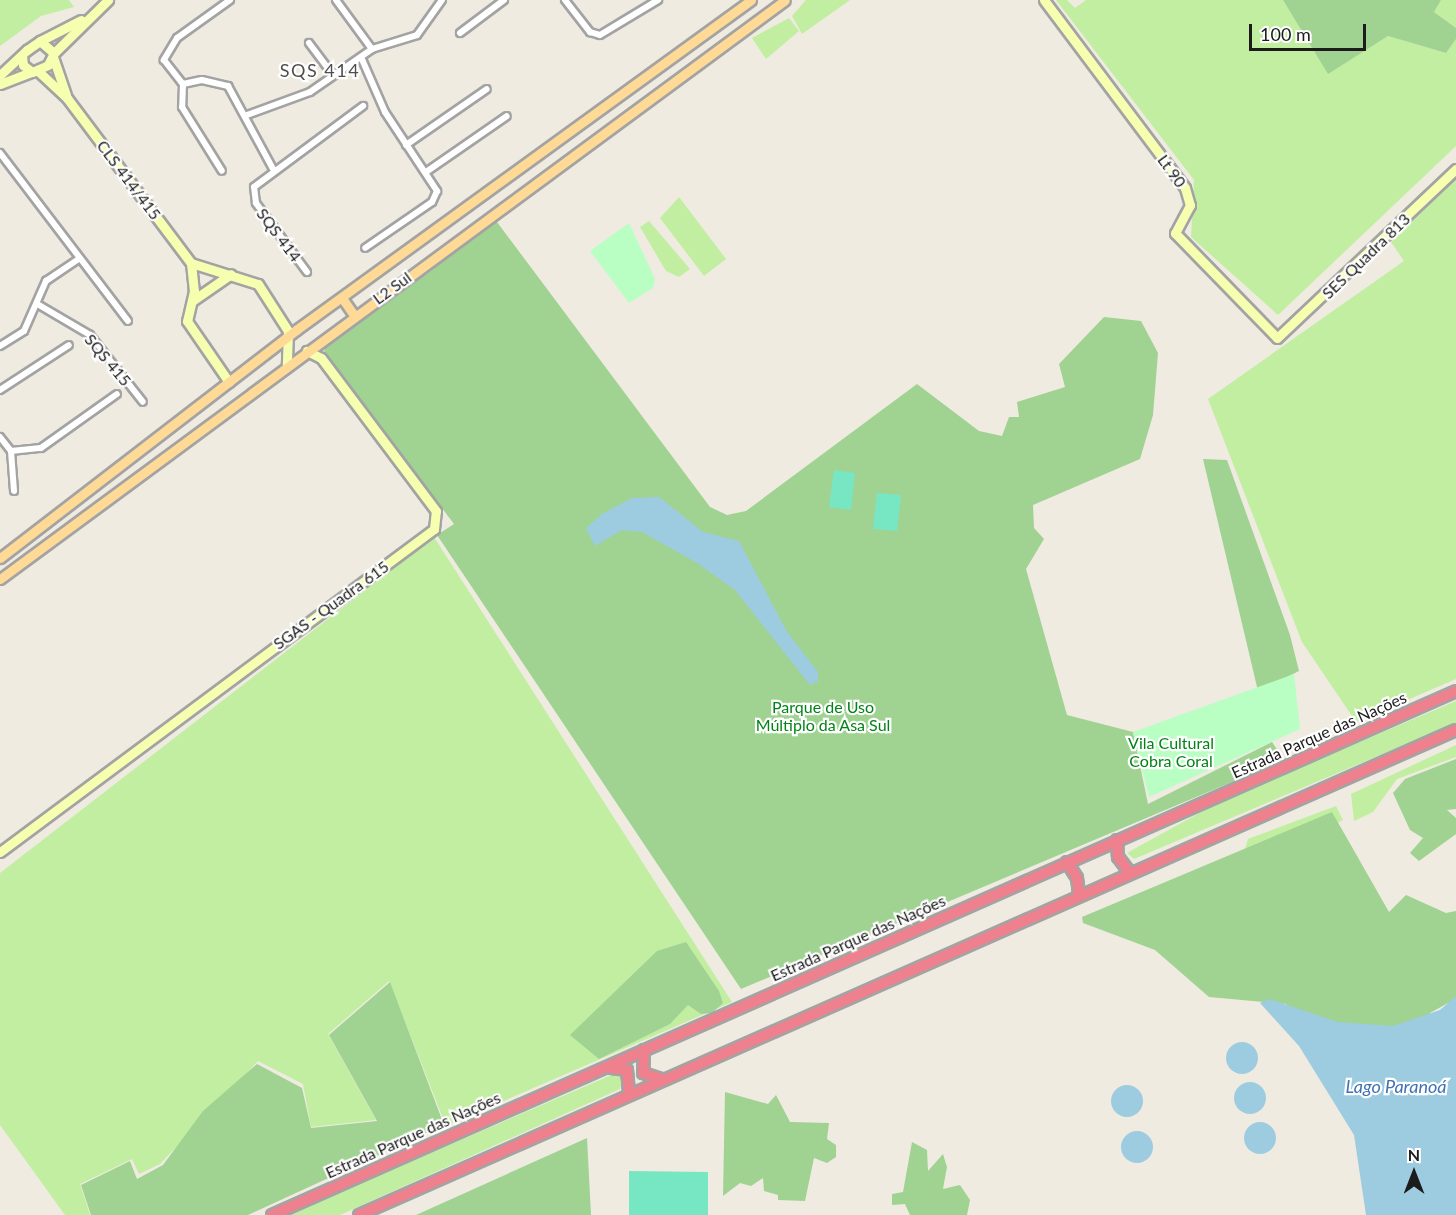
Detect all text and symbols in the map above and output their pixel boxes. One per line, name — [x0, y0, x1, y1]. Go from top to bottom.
scale bar — [1252, 12, 1369, 50]
text: 100 m — [1260, 23, 1311, 45]
district label: SQS 414 — [280, 59, 360, 81]
street label: CLS 414/415 — [93, 136, 165, 224]
street label: Lt 90 — [1154, 151, 1190, 191]
street label: SQS 414 — [253, 204, 305, 266]
street label: SES Quadra 813 — [1318, 209, 1414, 303]
street label: L2 Sul — [369, 268, 415, 308]
street label: SQS 415 — [81, 330, 135, 390]
street label: SGAS - Quadra 615 — [270, 557, 392, 653]
street label: Estrada Parque das Nações — [1229, 688, 1409, 782]
park label: Parque de Uso Múltiplo da Asa Sul — [755, 697, 891, 735]
park label: Vila Cultural Cobra Coral — [1128, 733, 1214, 771]
street label: Estrada Parque das Nações — [768, 891, 948, 985]
water label: Lago Paranoá — [1345, 1075, 1447, 1097]
street label: Estrada Parque das Nações — [323, 1088, 503, 1182]
north arrow — [1384, 1143, 1444, 1203]
text: N — [1408, 1145, 1420, 1164]

